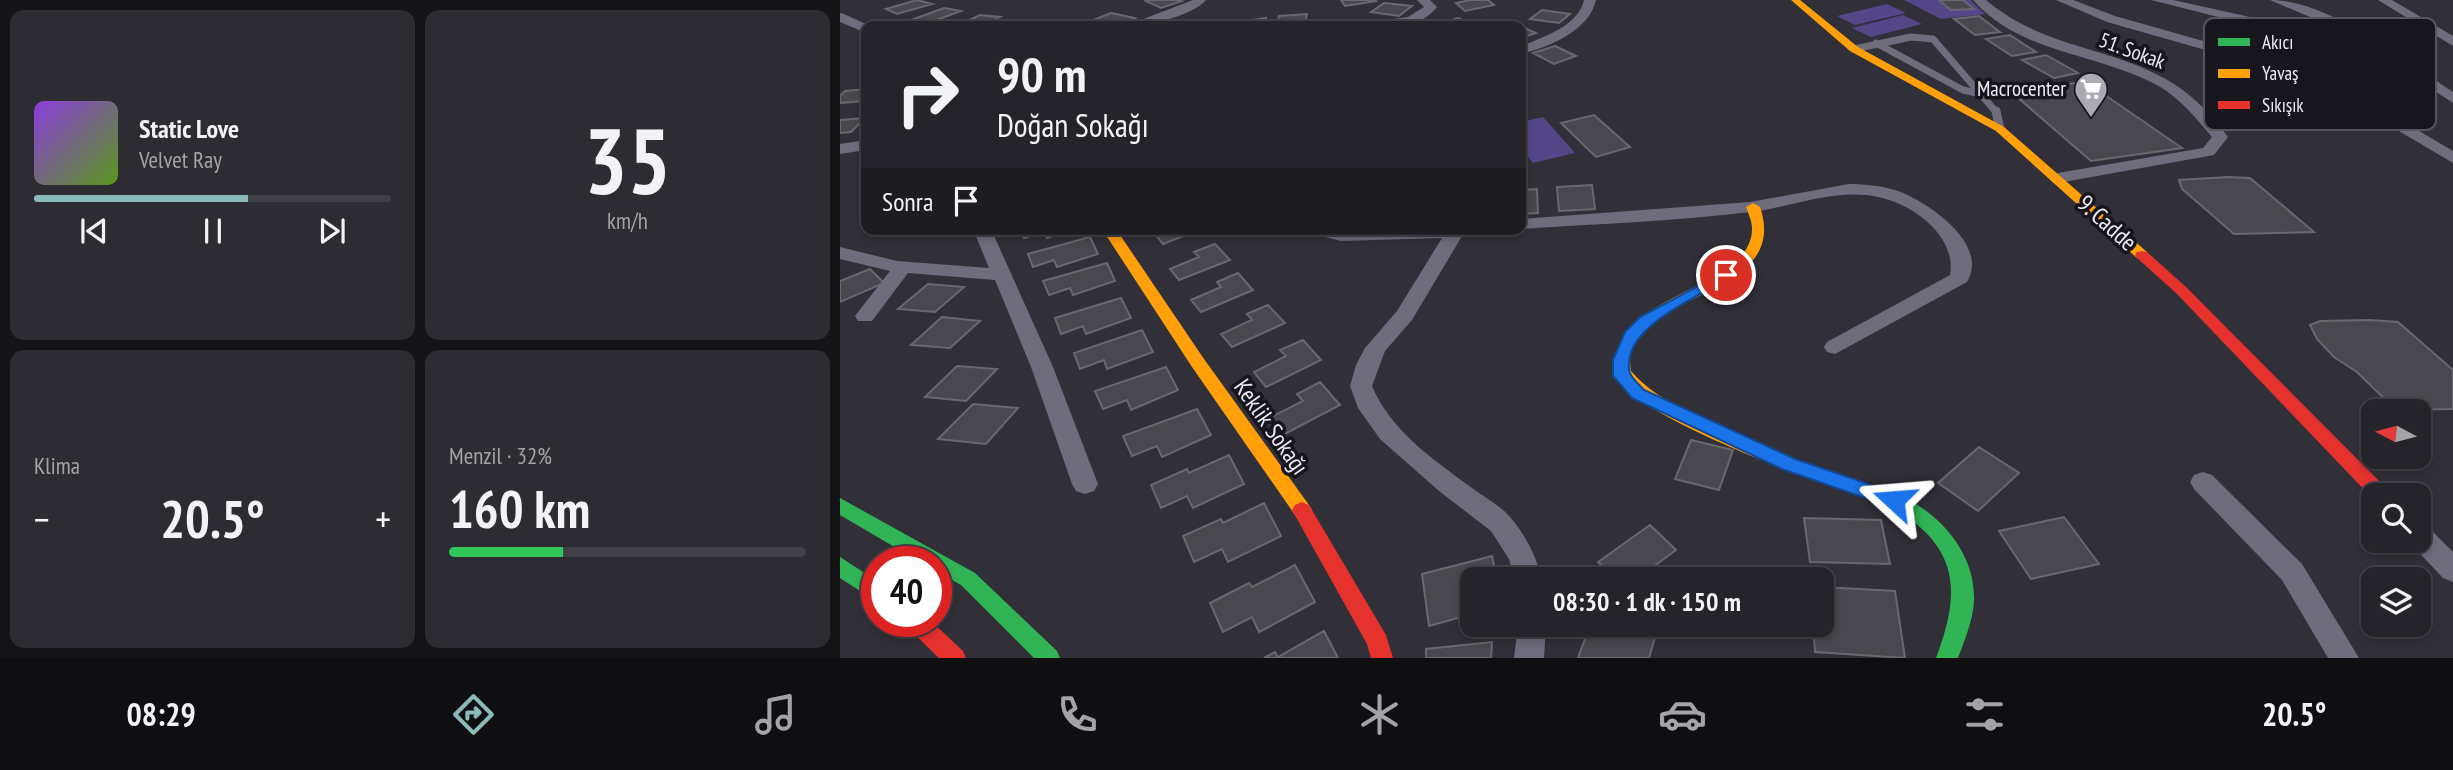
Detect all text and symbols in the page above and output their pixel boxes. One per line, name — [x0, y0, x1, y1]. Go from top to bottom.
legend — [2204, 18, 2436, 130]
street label: 51. Sokak — [2095, 26, 2169, 75]
text: Akıcı — [2262, 30, 2293, 54]
text: 90 m — [997, 42, 1086, 106]
icon: right — [882, 49, 973, 140]
text: Yavaş — [2262, 61, 2299, 85]
supermarket icon: Macrocenter — [2072, 70, 2110, 119]
place label: Macrocenter — [1977, 75, 2066, 102]
text: Sıkışık — [2262, 93, 2304, 117]
text: 35 — [584, 101, 671, 219]
text: Doğan Sokağı — [997, 104, 1149, 146]
text: Static Love — [139, 112, 239, 145]
text: Velvet Ray — [139, 145, 222, 174]
icon: arrive — [947, 182, 985, 220]
text: Sonra — [882, 185, 933, 218]
street label: 9. Cadde — [2071, 188, 2144, 257]
text: km/h — [607, 206, 648, 235]
icon: previous — [75, 212, 113, 250]
icon: pause — [194, 212, 232, 250]
icon: next — [313, 212, 351, 250]
pin — [1696, 245, 1756, 305]
icon: arrive — [1707, 256, 1745, 294]
street label: Keklik Sokağı — [1227, 373, 1316, 481]
north arrow — [2361, 399, 2431, 469]
map controls — [2361, 399, 2431, 637]
text: Menzil · 32% — [449, 441, 552, 470]
text: Klima — [34, 451, 80, 480]
position arrow — [1857, 463, 1931, 537]
text: 160 km — [449, 475, 590, 542]
button: search — [2361, 483, 2431, 553]
text: 20.5° — [160, 485, 265, 552]
text: − — [34, 494, 50, 543]
text: + — [375, 494, 391, 543]
speed limit sign: 40 — [861, 546, 952, 637]
button: layers — [2361, 567, 2431, 637]
text: 08:30 · 1 dk · 150 m — [1553, 585, 1741, 618]
icon: directions — [449, 690, 498, 739]
icon: music — [751, 690, 800, 739]
icon: phone — [1053, 690, 1102, 739]
icon: climate — [1355, 690, 1404, 739]
icon: car — [1658, 690, 1707, 739]
icon: filters — [1960, 690, 2009, 739]
text: 08:29 — [127, 693, 196, 735]
text: 20.5° — [2262, 693, 2326, 735]

